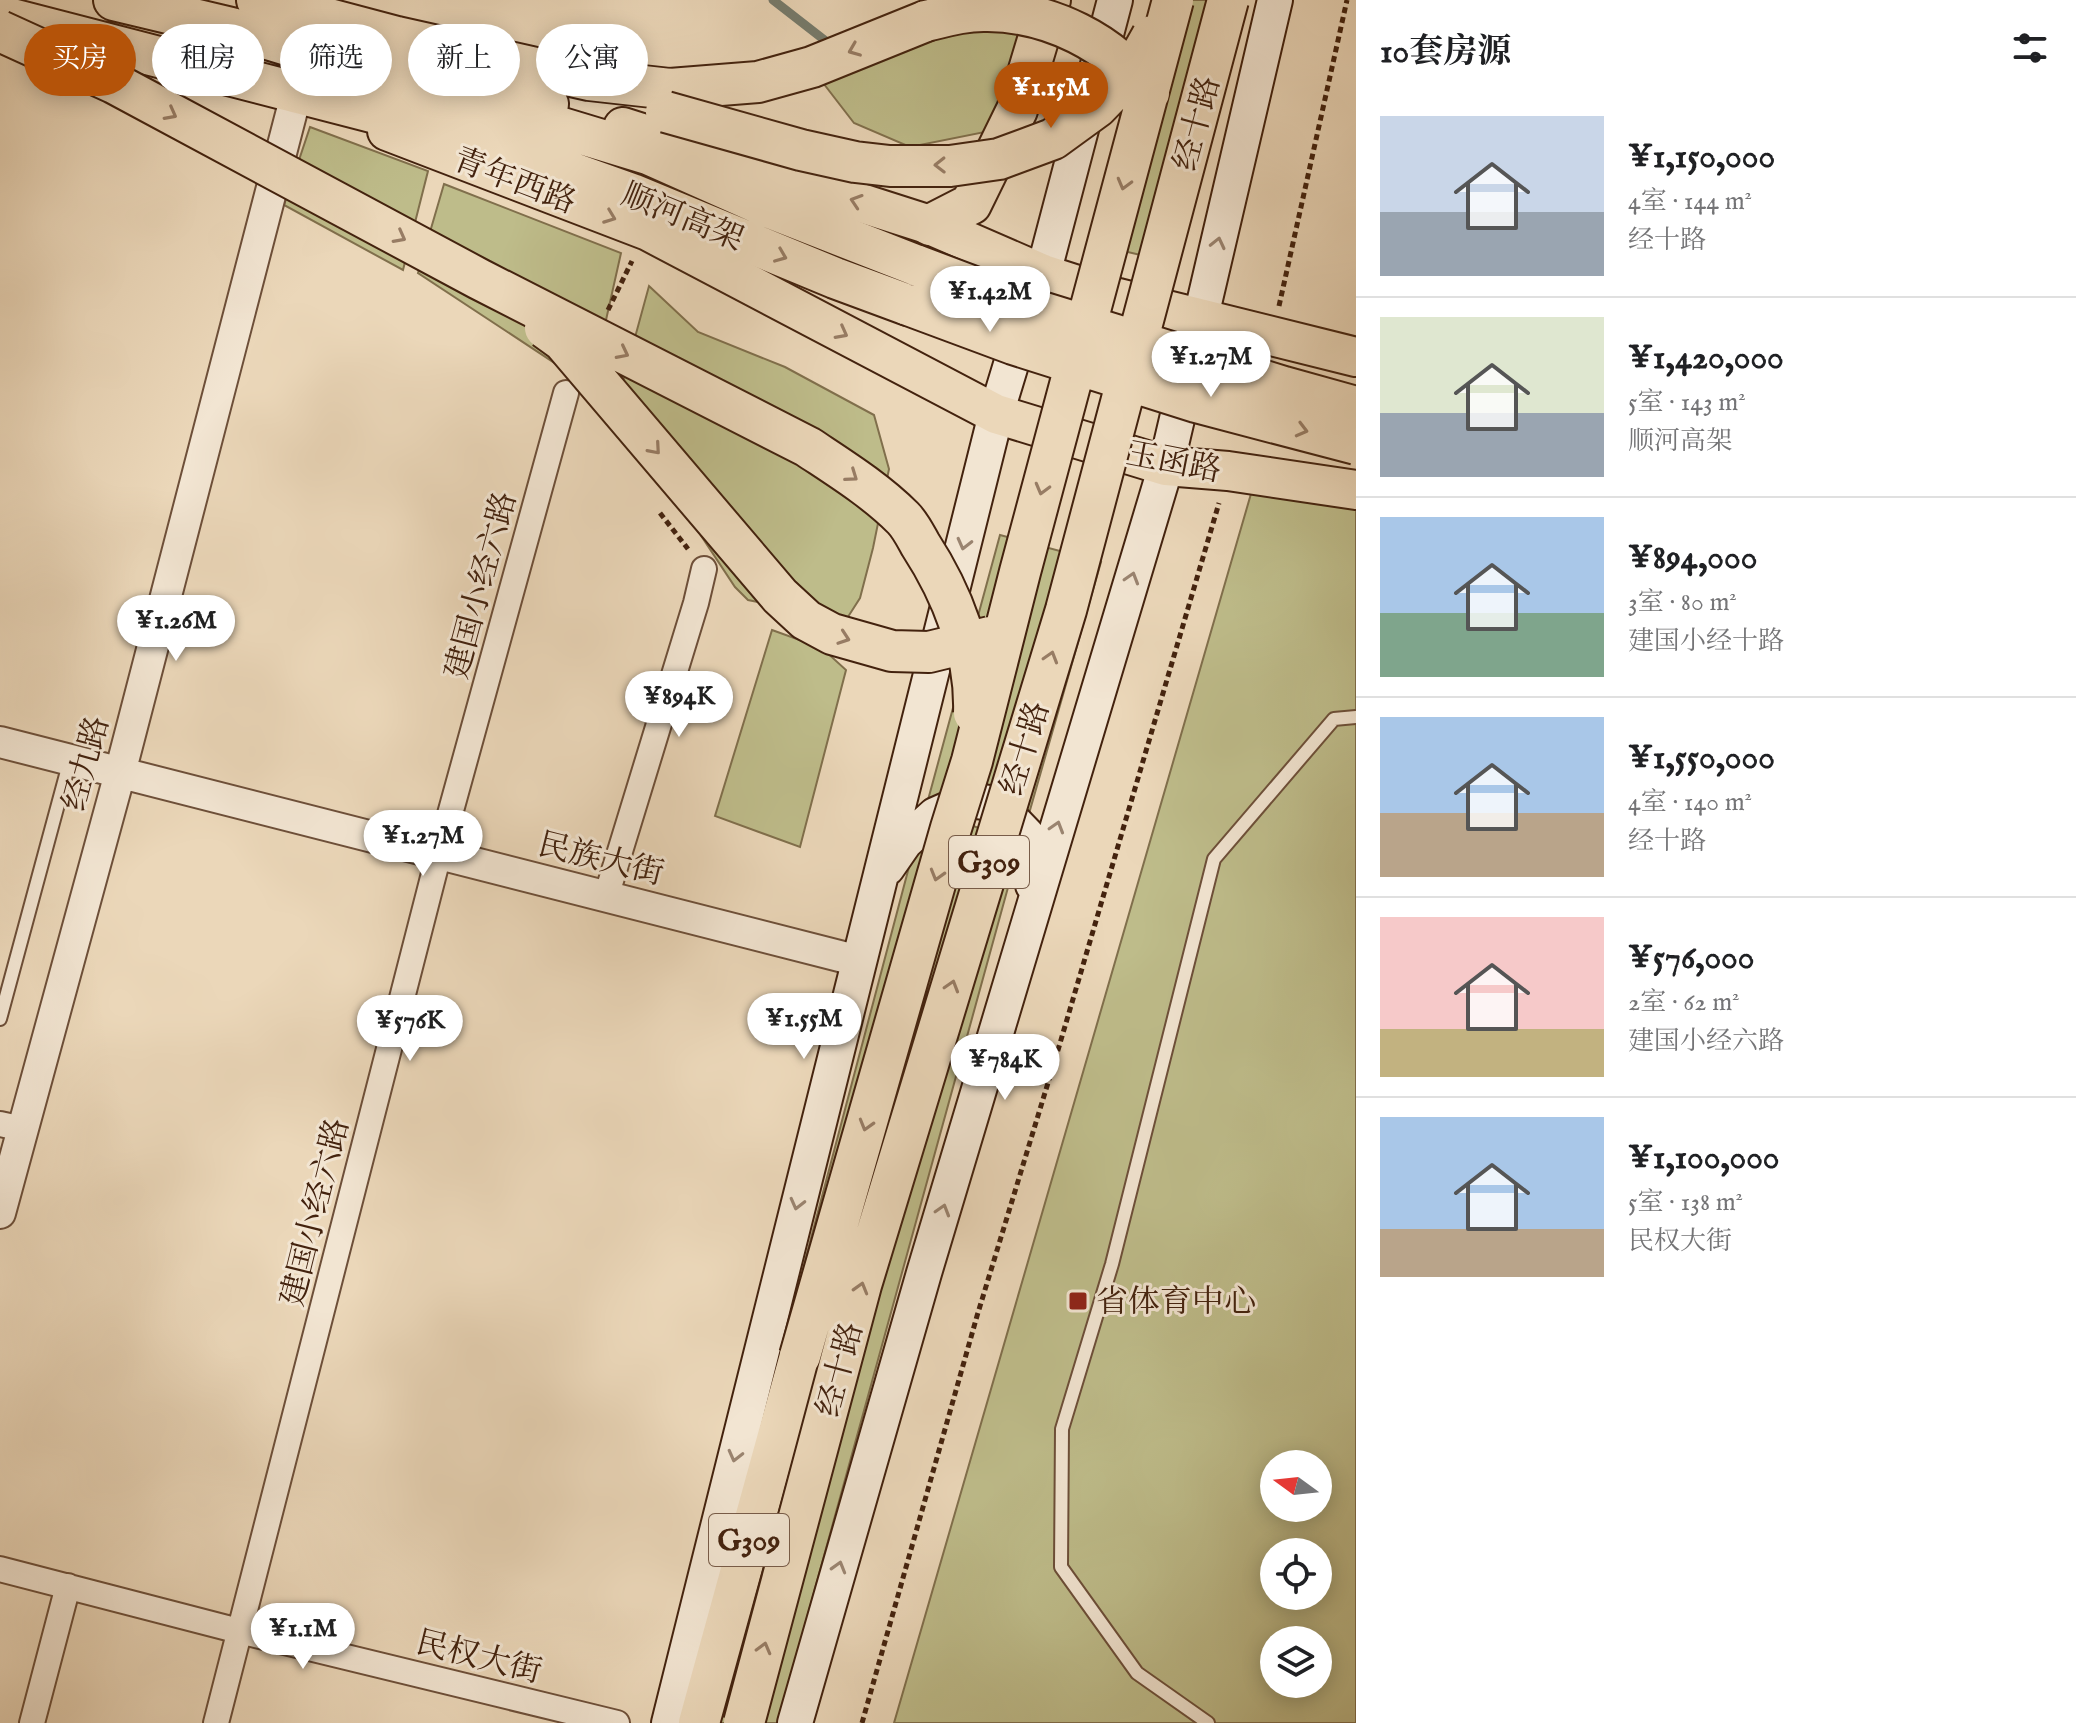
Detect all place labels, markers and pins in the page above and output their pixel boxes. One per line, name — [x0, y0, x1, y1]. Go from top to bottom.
pin: ¥1.15M — [986, 62, 1116, 130]
pin: ¥1.42M — [925, 266, 1055, 334]
pin: ¥1.27M — [1146, 331, 1276, 399]
pin: ¥1.26M — [111, 595, 241, 663]
pin: ¥894K — [623, 671, 735, 739]
pin: ¥1.27M — [358, 810, 488, 878]
pin: ¥1.55M — [739, 993, 869, 1061]
pin: ¥576K — [354, 995, 466, 1063]
pin: ¥784K — [949, 1034, 1061, 1102]
place label: 省体育中心 — [1096, 1283, 1256, 1324]
marker: 省体育中心 — [1067, 1290, 1089, 1312]
pin: ¥1.1M — [247, 1603, 359, 1671]

